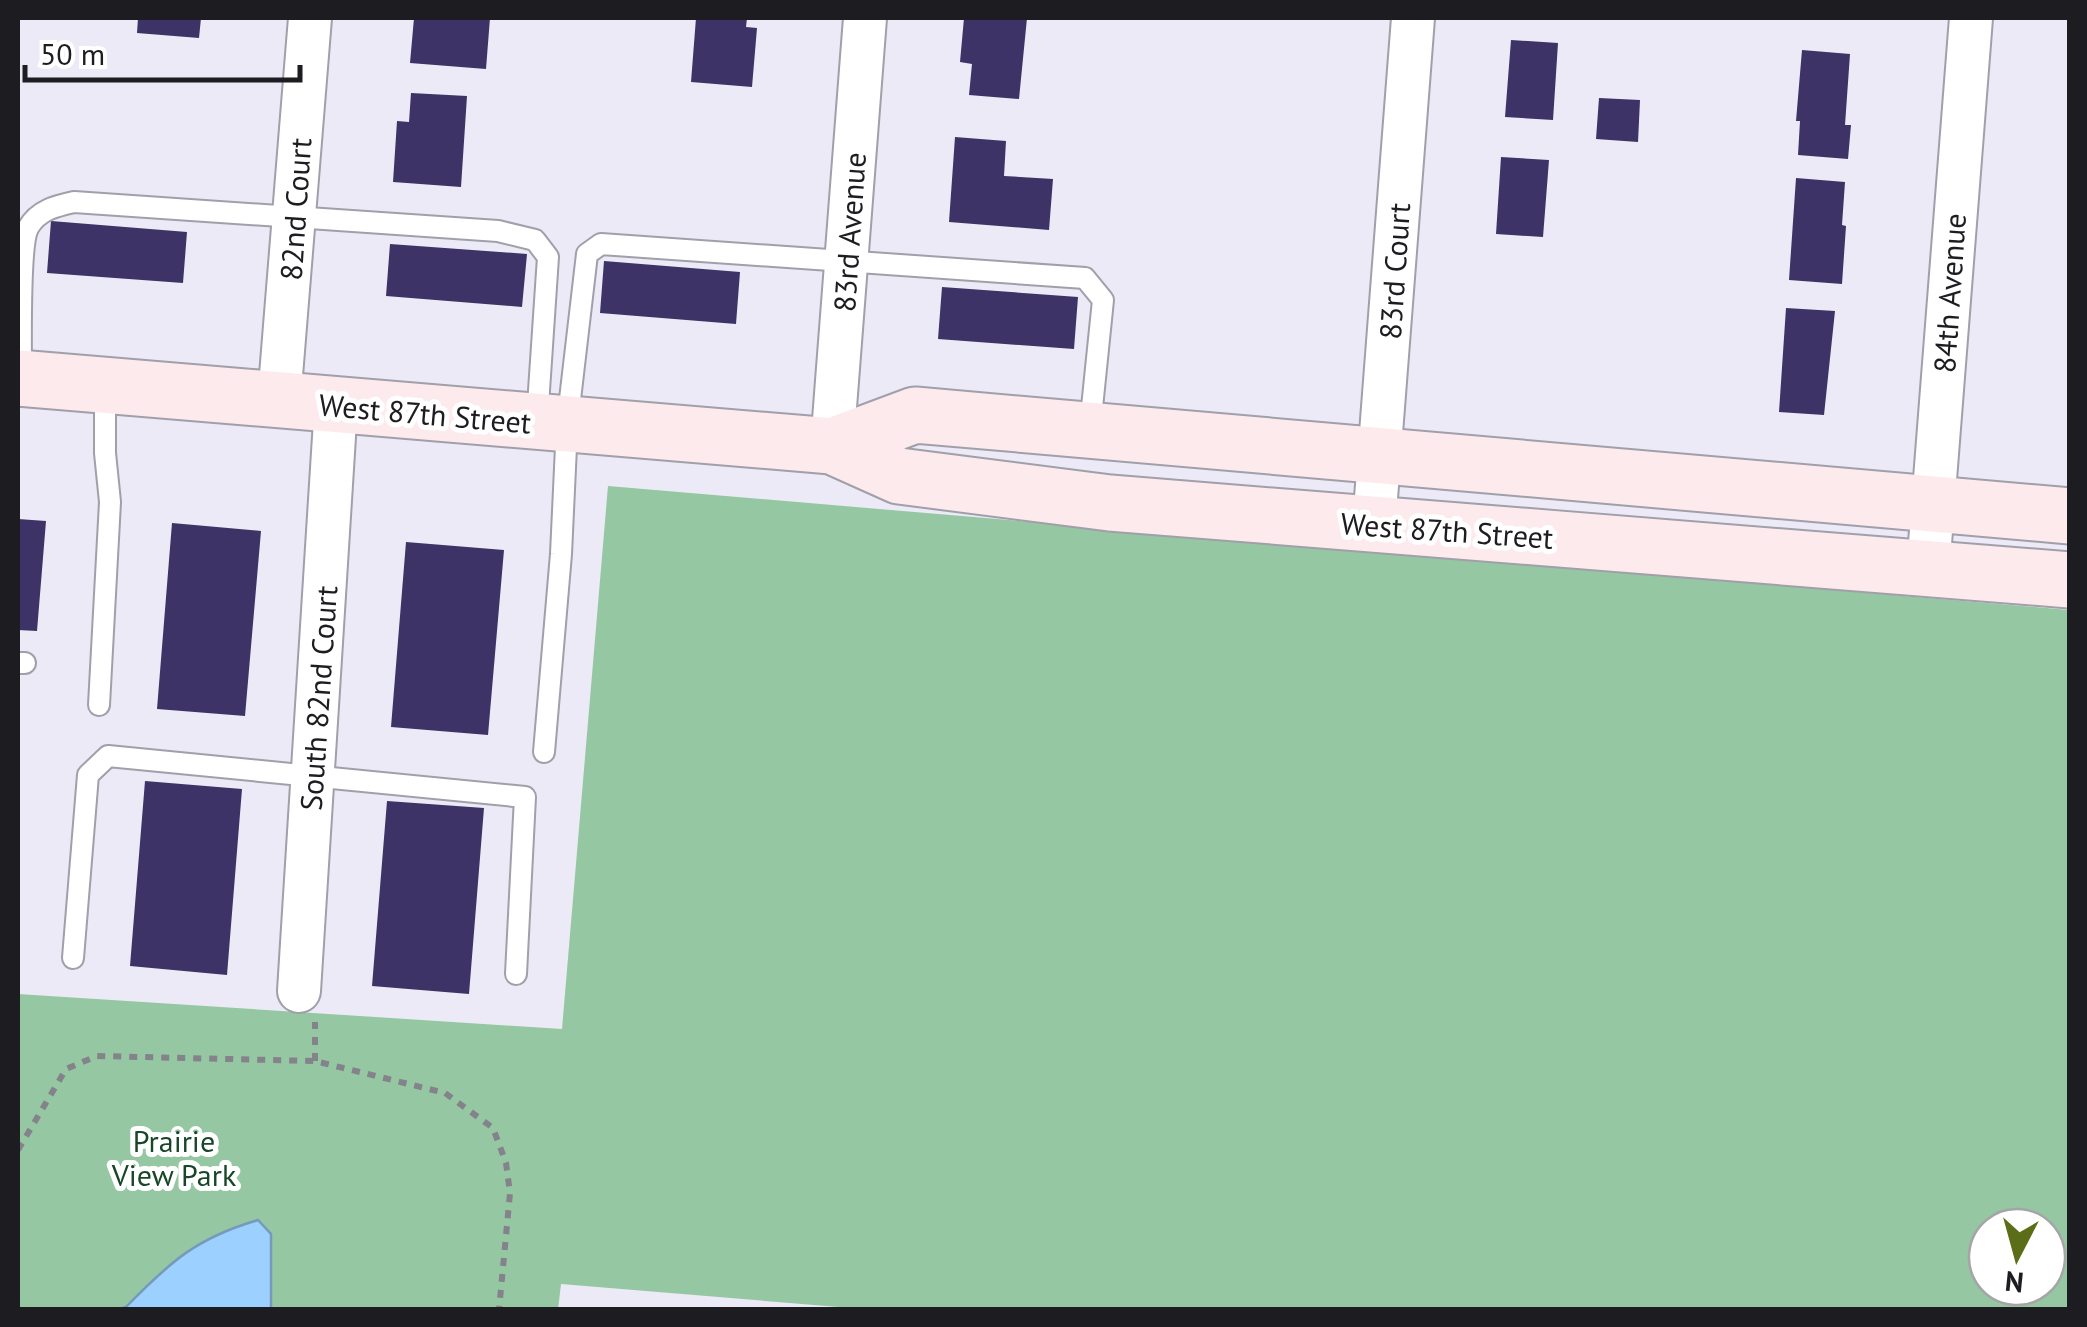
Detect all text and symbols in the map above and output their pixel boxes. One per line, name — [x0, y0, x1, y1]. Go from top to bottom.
scale bar — [25, 20, 300, 82]
text: 50 m — [40, 34, 105, 73]
street label: 82nd Court — [271, 136, 319, 282]
street label: 83rd Avenue — [824, 151, 874, 313]
street label: 83rd Court — [1370, 201, 1418, 341]
street label: 84th Avenue — [1924, 212, 1974, 374]
street label: West 87th Street — [317, 384, 533, 442]
street label: West 87th Street — [1339, 503, 1555, 557]
street label: South 82nd Court — [291, 584, 345, 812]
park label: Prairie View Park — [111, 1121, 237, 1194]
north arrow — [1967, 1207, 2067, 1307]
text: N — [2003, 1263, 2025, 1302]

